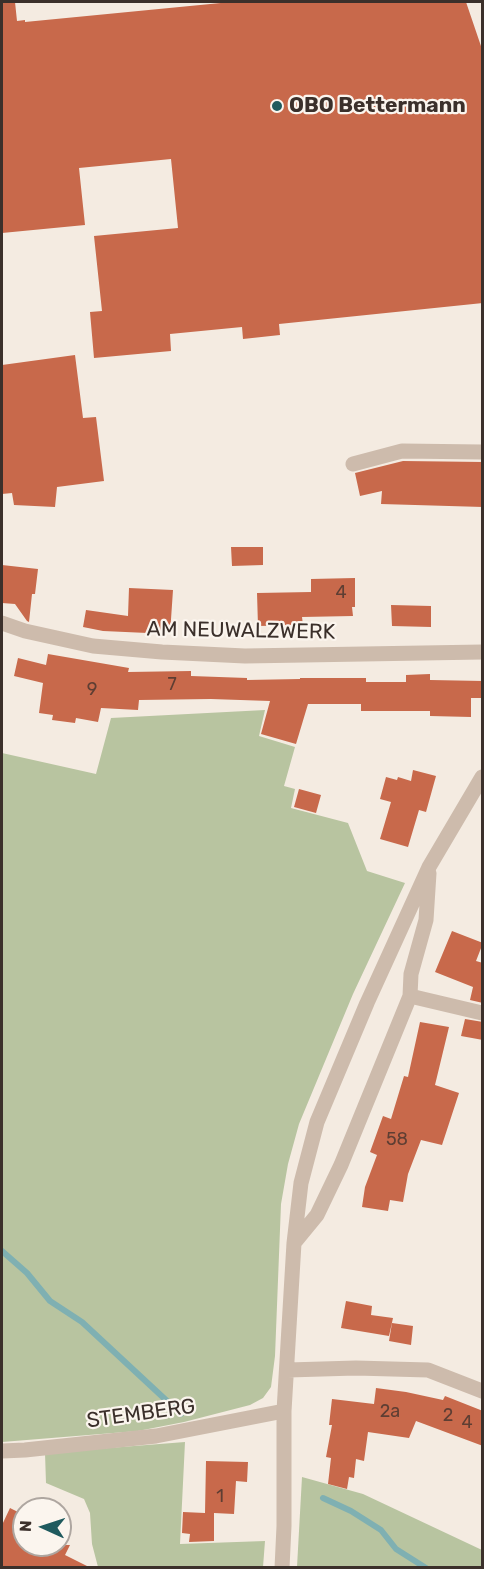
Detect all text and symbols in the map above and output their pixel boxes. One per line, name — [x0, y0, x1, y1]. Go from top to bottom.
place label: OBO Bettermann — [289, 93, 466, 119]
marker: OBO Bettermann — [270, 99, 284, 113]
house number: 4 — [335, 582, 347, 604]
street label: AM NEUWALZWERK — [146, 617, 336, 645]
house number: 7 — [167, 674, 177, 696]
house number: 9 — [87, 679, 97, 701]
house number: 58 — [386, 1129, 408, 1151]
street label: STEMBERG — [85, 1394, 197, 1434]
house number: 2a — [380, 1401, 400, 1423]
house number: 2 — [443, 1405, 453, 1427]
house number: 4 — [461, 1412, 473, 1434]
house number: 1 — [216, 1486, 224, 1508]
north arrow — [12, 1497, 72, 1557]
text: N — [16, 1520, 35, 1532]

